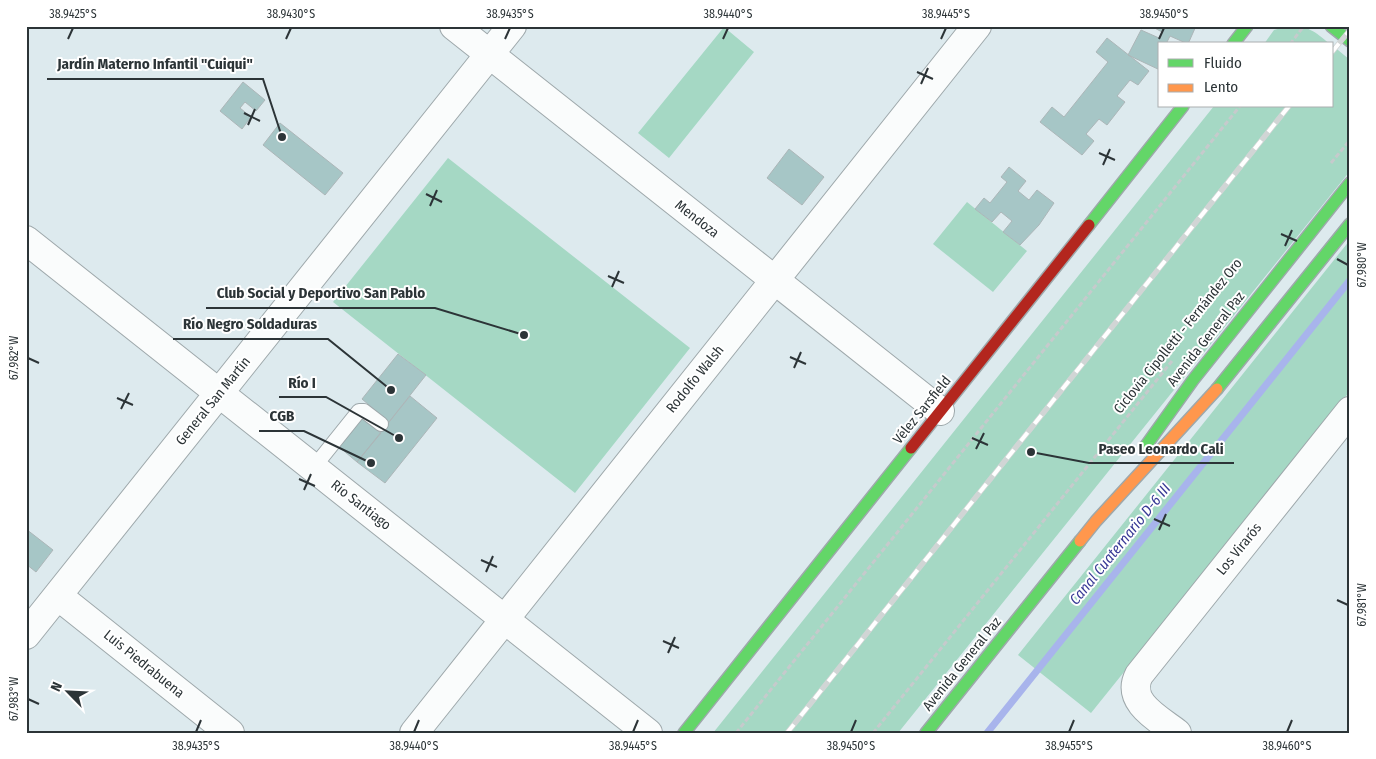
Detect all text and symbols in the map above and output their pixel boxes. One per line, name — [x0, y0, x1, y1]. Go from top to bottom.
text: 38.9425°S — [49, 7, 97, 21]
text: 38.9430°S — [267, 7, 315, 21]
text: 38.9435°S — [486, 7, 534, 21]
text: 38.9440°S — [704, 7, 752, 21]
text: 38.9445°S — [922, 7, 970, 21]
text: 38.9450°S — [1140, 7, 1188, 21]
legend — [1158, 42, 1334, 108]
callout: Jardín Materno Infantil "Cuiqui" — [47, 49, 263, 79]
text: Fluido — [1204, 54, 1242, 72]
text: Jardín Materno Infantil "Cuiqui" — [56, 55, 253, 73]
text: Lento — [1204, 78, 1238, 96]
street label: Mendoza — [672, 197, 723, 242]
text: 67.980°W — [1355, 242, 1369, 288]
street label: Ciclovía Cipolletti - Fernández Oro — [1110, 255, 1246, 417]
callout: Club Social y Deportivo San Pablo — [206, 278, 435, 308]
text: Club Social y Deportivo San Pablo — [217, 284, 425, 302]
street label: Avenida General Paz — [1164, 288, 1249, 390]
callout: Río Negro Soldaduras — [173, 309, 328, 339]
text: Río Negro Soldaduras — [183, 315, 317, 333]
text: 67.982°W — [7, 336, 21, 380]
street label: Rodolfo Walsh — [663, 342, 727, 416]
street label: General San Martín — [172, 353, 254, 449]
callout: Río I — [279, 367, 326, 397]
street label: Vélez Sarsfield — [889, 372, 955, 448]
text: Río I — [288, 374, 316, 392]
callout: CGB — [259, 401, 304, 431]
text: CGB — [270, 407, 295, 425]
callout: Paseo Leonardo Cali — [1089, 433, 1234, 463]
text: Paseo Leonardo Cali — [1098, 440, 1224, 458]
street label: Río Santiago — [328, 476, 394, 534]
water label: Canal Cuaternario D-6 III — [1066, 480, 1174, 608]
street label: Los Virarós — [1213, 519, 1265, 579]
text: 67.981°W — [1355, 583, 1369, 627]
street label: Avenida General Paz — [919, 613, 1005, 714]
street label: Luis Piedrabuena — [100, 626, 188, 702]
north arrow — [42, 666, 92, 716]
text: 67.983°W — [7, 677, 21, 721]
text: N — [47, 680, 66, 694]
text: 38.9435°S — [172, 739, 220, 753]
text: 38.9440°S — [390, 739, 438, 753]
text: 38.9445°S — [609, 739, 657, 753]
text: 38.9450°S — [827, 739, 875, 753]
text: 38.9455°S — [1045, 739, 1093, 753]
text: 38.9460°S — [1263, 739, 1312, 753]

